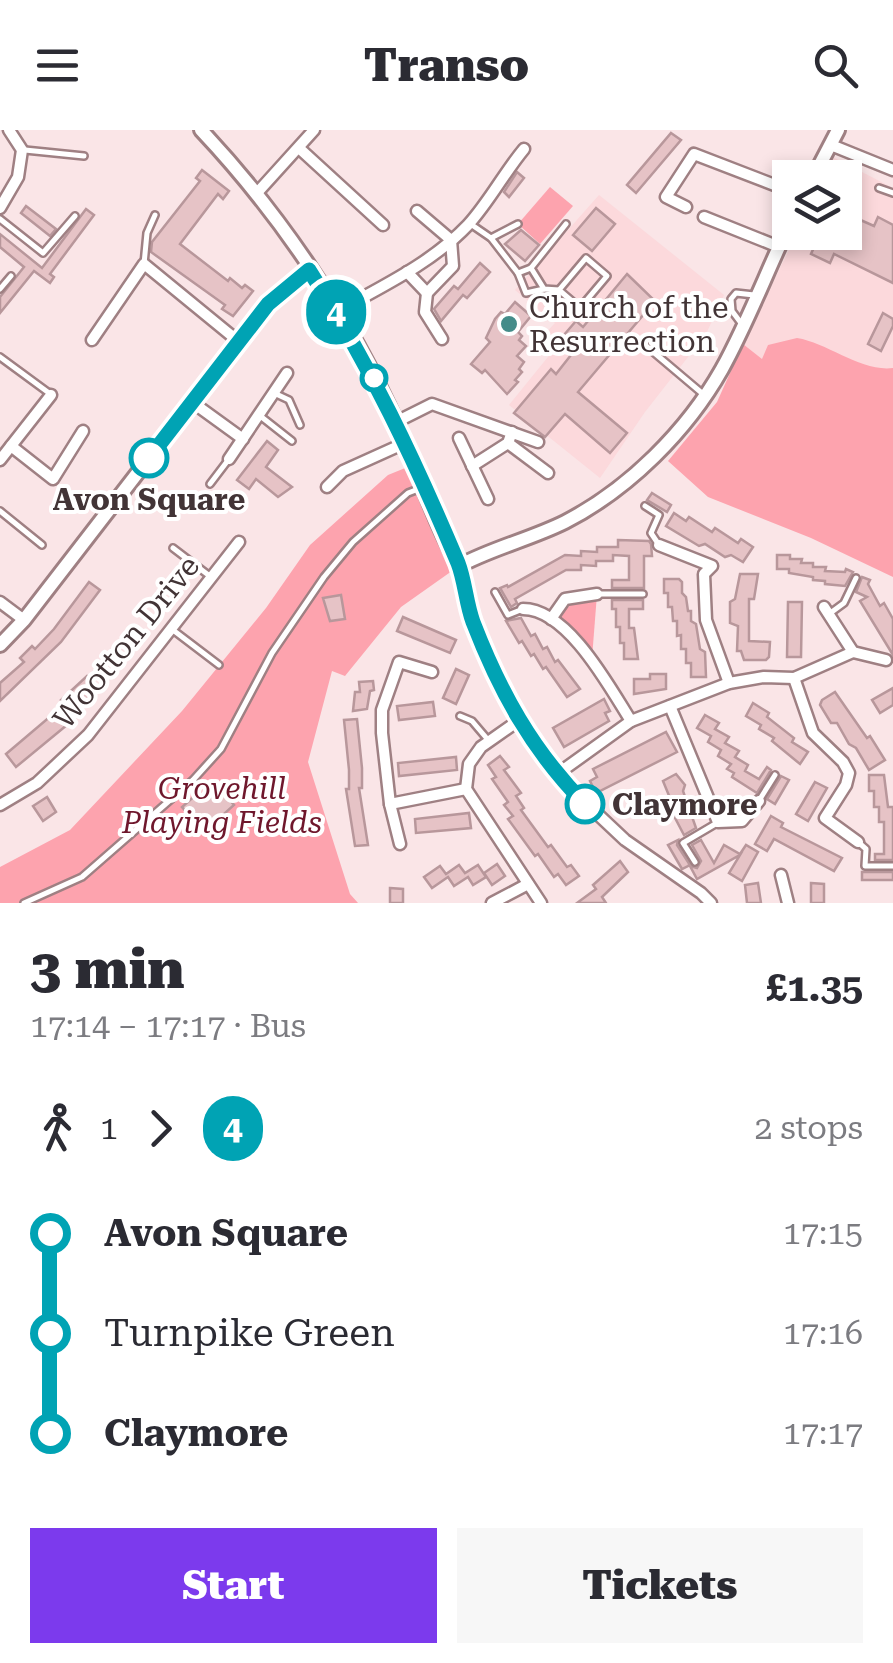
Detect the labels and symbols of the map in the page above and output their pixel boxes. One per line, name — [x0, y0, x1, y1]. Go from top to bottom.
line badge: 4 — [304, 280, 368, 344]
place label: Church of the Resurrection — [529, 290, 728, 359]
marker: Church of the Resurrection — [498, 313, 520, 335]
unlabelled marker — [361, 365, 387, 391]
marker: Avon Square — [130, 439, 168, 477]
place label: Avon Square — [53, 482, 245, 517]
street label: Wootton Drive — [46, 549, 206, 735]
park label: Grovehill Playing Fields — [121, 771, 322, 840]
marker: Claymore — [566, 785, 604, 823]
place label: Claymore — [612, 787, 758, 822]

